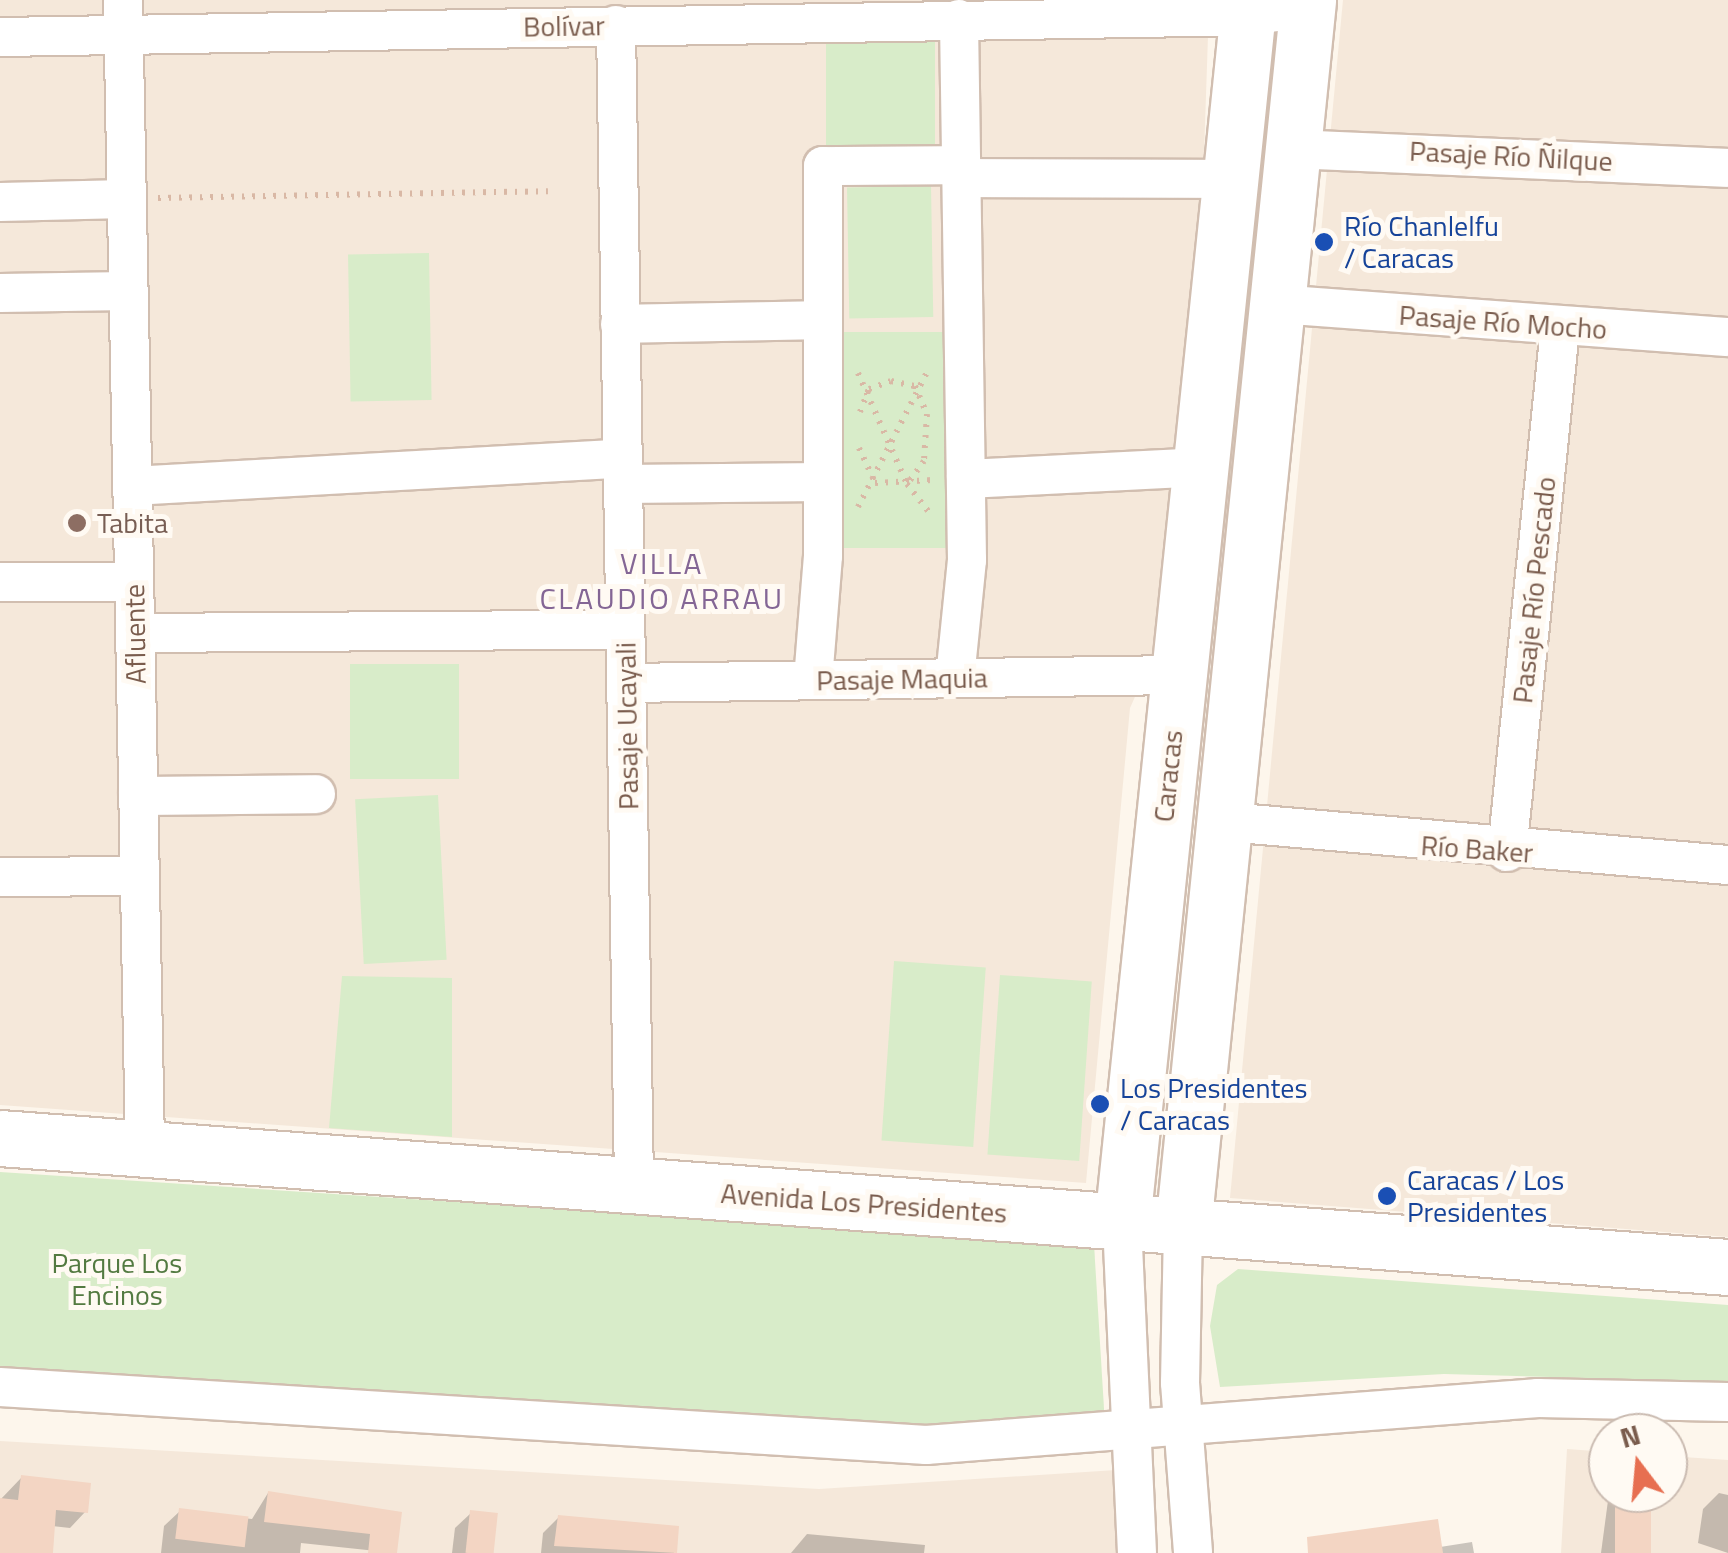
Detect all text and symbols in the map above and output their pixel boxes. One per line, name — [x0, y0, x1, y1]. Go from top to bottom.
street label: Bolívar — [523, 8, 605, 44]
street label: Pasaje Río Ñilque — [1408, 134, 1614, 178]
place label: Río Chanlelfu / Caracas — [1344, 209, 1499, 275]
marker: Río Chanlelfu / Caracas — [1313, 231, 1335, 253]
street label: Pasaje Río Mocho — [1398, 298, 1608, 346]
street label: Pasaje Río Pescado — [1505, 475, 1563, 705]
place label: Tabita — [97, 506, 168, 540]
marker: Tabita — [66, 512, 88, 534]
district label: VILLA CLAUDIO ARRAU — [540, 545, 784, 616]
street label: Afluente — [117, 584, 153, 684]
street label: Pasaje Ucayali — [609, 642, 645, 810]
street label: Pasaje Maquia — [816, 661, 988, 697]
street label: Caracas — [1146, 728, 1190, 824]
street label: Río Baker — [1420, 828, 1534, 870]
place label: Los Presidentes / Caracas — [1120, 1071, 1307, 1137]
marker: Los Presidentes / Caracas — [1089, 1093, 1111, 1115]
place label: Caracas / Los Presidentes — [1407, 1163, 1564, 1229]
street label: Avenida Los Presidentes — [720, 1176, 1008, 1230]
marker: Caracas / Los Presidentes — [1376, 1185, 1398, 1207]
park label: Parque Los Encinos — [52, 1246, 182, 1312]
text: N — [1615, 1412, 1645, 1459]
north arrow — [1588, 1413, 1688, 1513]

